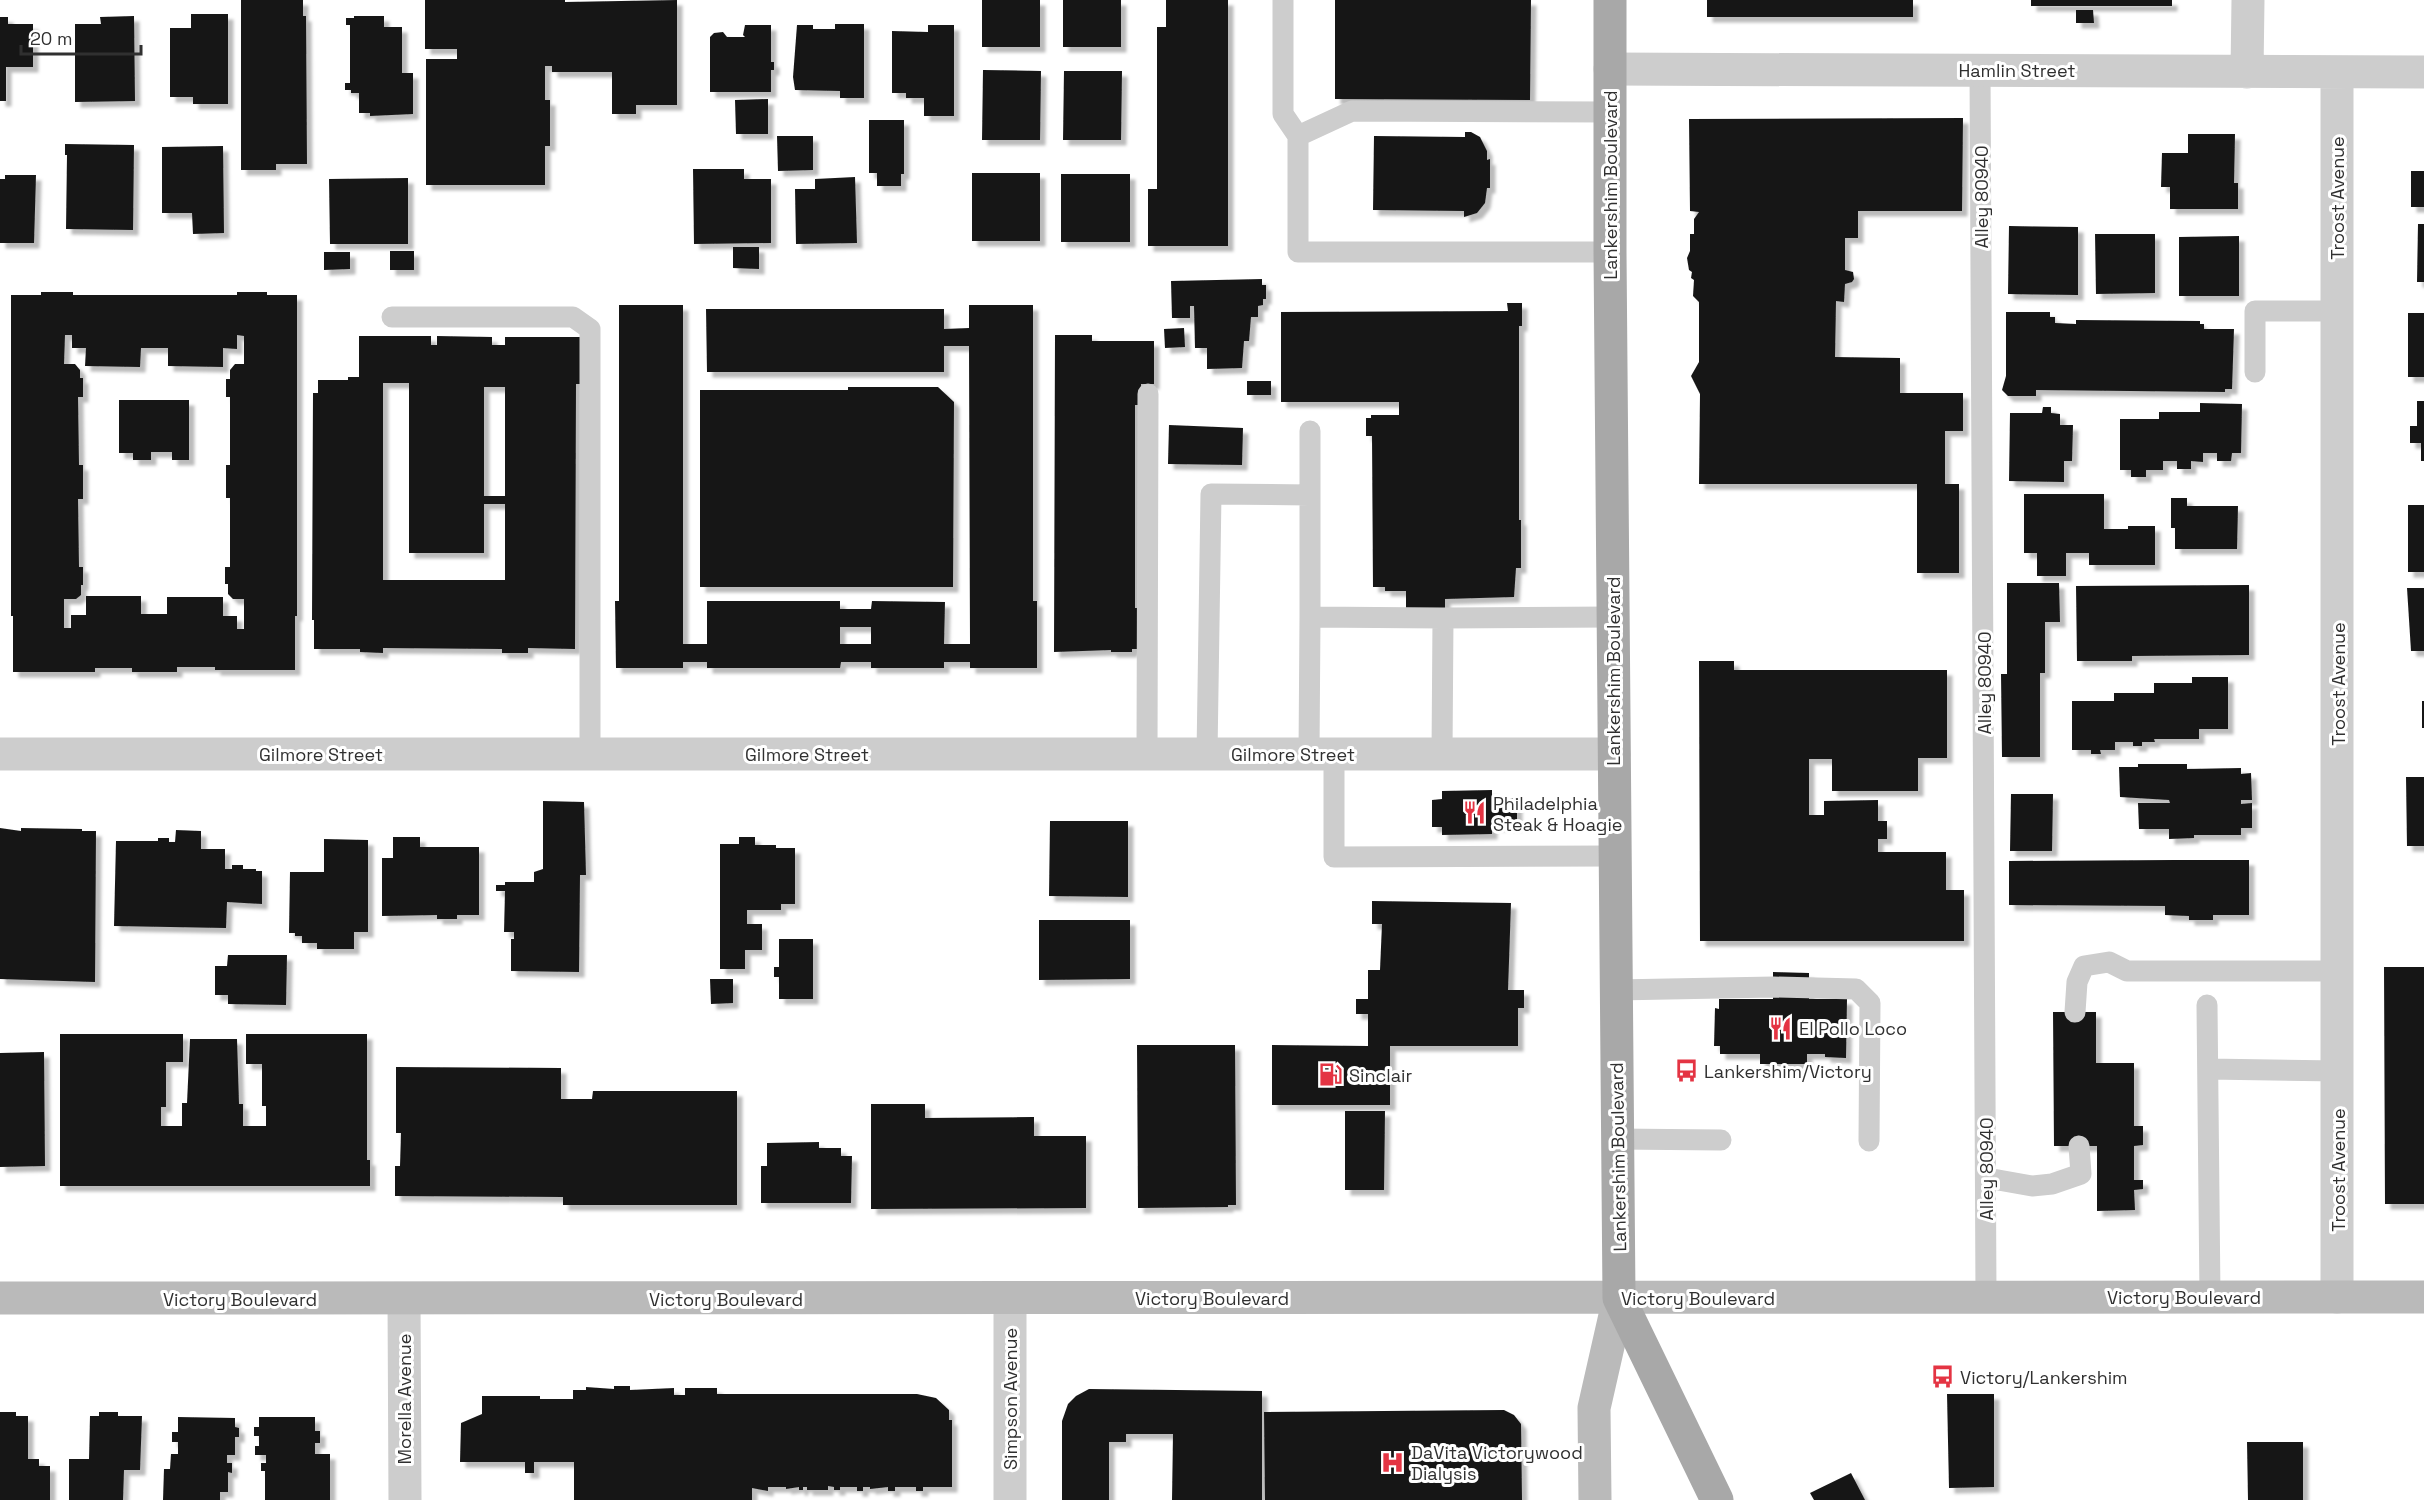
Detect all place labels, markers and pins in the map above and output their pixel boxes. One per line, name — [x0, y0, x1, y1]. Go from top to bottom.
place label: Philadelphia Steak & Hoagie — [1493, 792, 1622, 836]
restaurant icon: Philadelphia Steak & Hoagie — [1462, 800, 1488, 826]
restaurant icon: El Pollo Loco — [1768, 1015, 1794, 1041]
place label: El Pollo Loco — [1799, 1017, 1907, 1040]
bus stop icon: Lankershim/Victory — [1673, 1058, 1699, 1084]
place label: Lankershim/Victory — [1704, 1060, 1872, 1083]
fuel station icon: Sinclair — [1318, 1062, 1344, 1088]
place label: Sinclair — [1349, 1064, 1412, 1087]
bus stop icon: Victory/Lankershim — [1929, 1364, 1955, 1390]
place label: Victory/Lankershim — [1960, 1366, 2128, 1389]
place label: DaVita Victorywood Dialysis — [1411, 1441, 1583, 1485]
hospital icon: DaVita Victorywood Dialysis — [1380, 1449, 1406, 1475]

